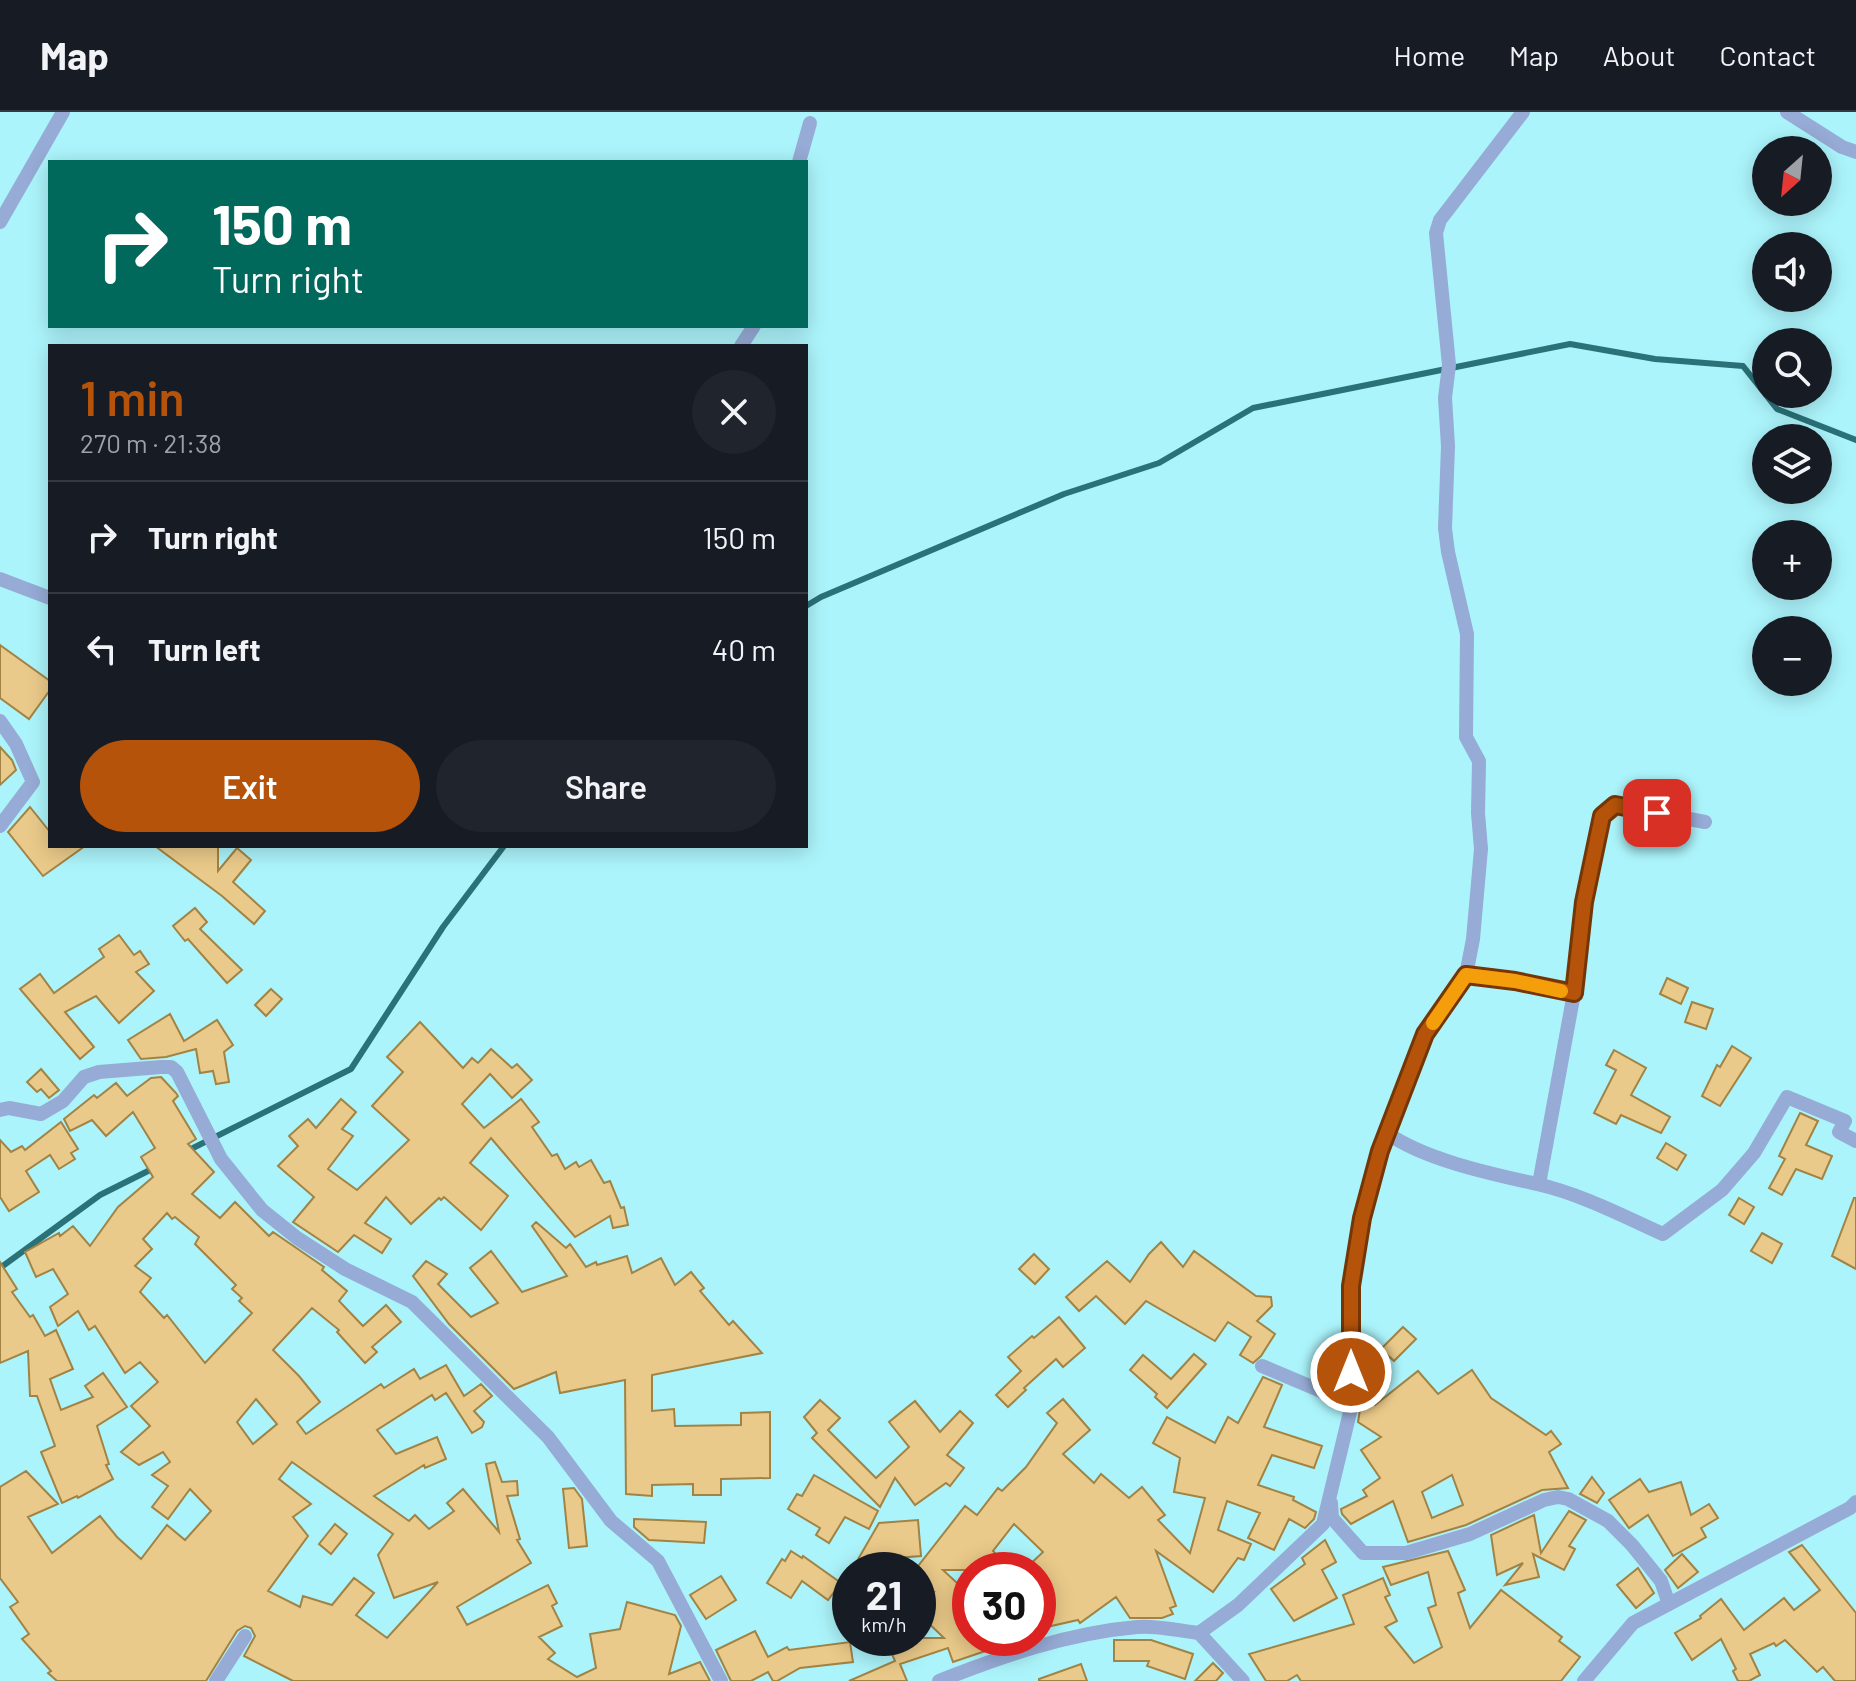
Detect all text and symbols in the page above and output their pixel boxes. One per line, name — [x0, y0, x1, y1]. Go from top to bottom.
text: Map — [40, 32, 109, 78]
text: Home — [1394, 38, 1465, 72]
text: Map — [1509, 38, 1559, 72]
text: About — [1603, 38, 1675, 72]
text: Contact — [1719, 38, 1816, 72]
north arrow — [1752, 136, 1832, 216]
map controls — [1752, 136, 1832, 696]
text: 150 m — [212, 189, 352, 256]
icon: right — [80, 192, 184, 296]
button: sound — [1752, 232, 1832, 312]
text: Turn right — [212, 257, 364, 300]
button: search — [1752, 328, 1832, 408]
text: 1 min — [80, 368, 185, 426]
button: close — [692, 370, 776, 454]
button: layers — [1752, 424, 1832, 504]
text: 270 m · 21:38 — [80, 427, 222, 458]
icon: right — [80, 515, 124, 559]
text: Turn right — [148, 519, 278, 555]
text: 150 m — [702, 519, 776, 555]
button: + — [1752, 520, 1832, 600]
button: − — [1752, 616, 1832, 696]
icon: left — [80, 627, 124, 671]
text: Turn left — [148, 631, 261, 667]
text: 40 m — [712, 631, 776, 667]
button: Exit — [80, 740, 420, 832]
button: Share — [436, 740, 776, 832]
pin — [1623, 779, 1691, 847]
icon: arrive — [1635, 791, 1679, 835]
position arrow — [1309, 1330, 1393, 1414]
speed limit sign: 30 — [952, 1552, 1056, 1656]
text: 21 — [866, 1570, 902, 1618]
text: km/h — [861, 1612, 907, 1636]

